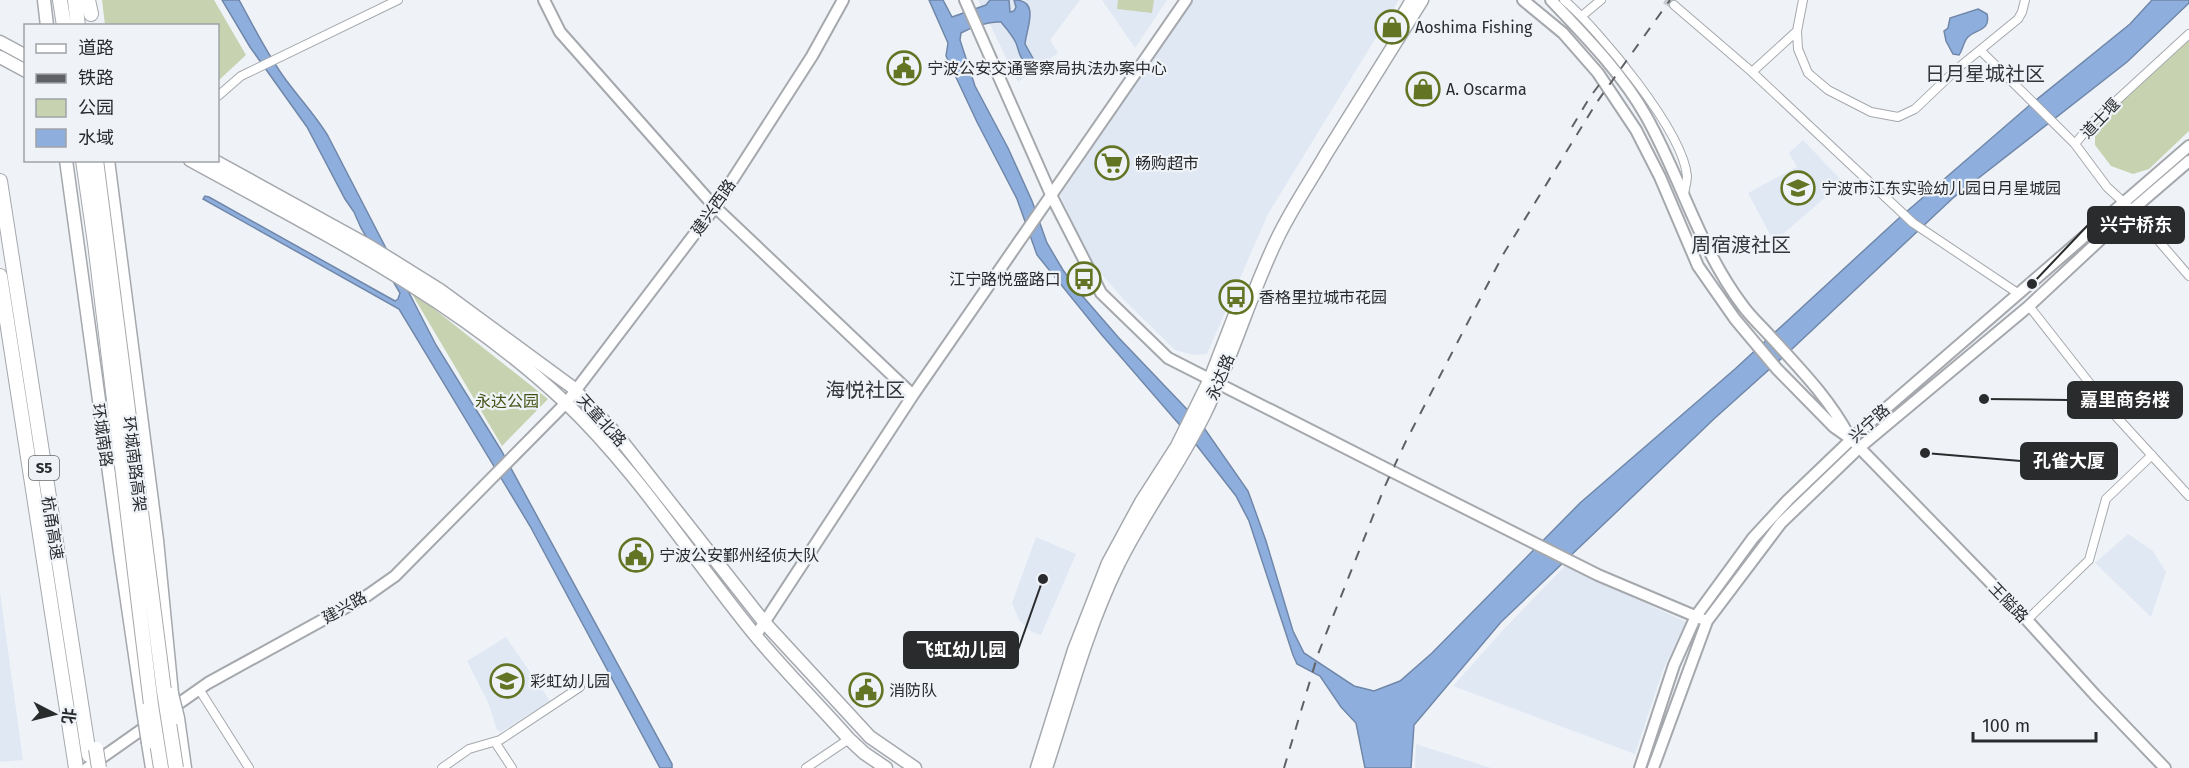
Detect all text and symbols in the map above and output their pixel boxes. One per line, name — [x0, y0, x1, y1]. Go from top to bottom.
shop icon: Aoshima Fishing — [1374, 9, 1410, 45]
place label: Aoshima Fishing — [1415, 18, 1533, 37]
legend — [24, 24, 219, 162]
text: 道路 — [78, 37, 114, 59]
public building icon: 宁波公安交通警察局执法办案中心 — [886, 50, 922, 86]
place label: 宁波公安交通警察局执法办案中心 — [927, 59, 1167, 78]
district label: 日月星城社区 — [1925, 62, 2045, 86]
text: 铁路 — [78, 67, 114, 89]
shop icon: A. Oscarma — [1405, 71, 1441, 107]
place label: A. Oscarma — [1446, 80, 1527, 99]
street label: 道士堰 — [2077, 94, 2124, 142]
text: 公园 — [78, 97, 114, 119]
text: 水域 — [78, 127, 114, 149]
supermarket icon: 畅购超市 — [1094, 145, 1130, 181]
place label: 畅购超市 — [1135, 154, 1199, 173]
school or university icon: 宁波市江东实验幼儿园日月星城园 — [1780, 170, 1816, 206]
street label: 建兴西路 — [687, 176, 740, 239]
place label: 宁波市江东实验幼儿园日月星城园 — [1821, 179, 2061, 198]
callout: 兴宁桥东 — [2088, 207, 2184, 243]
text: 兴宁桥东 — [2100, 214, 2172, 236]
district label: 周宿渡社区 — [1691, 233, 1791, 257]
bus stop icon: 江宁路悦盛路口 — [1066, 261, 1102, 297]
place label: 江宁路悦盛路口 — [949, 270, 1061, 289]
bus stop icon: 香格里拉城市花园 — [1218, 279, 1254, 315]
place label: 香格里拉城市花园 — [1259, 288, 1387, 307]
street label: 永达路 — [1203, 351, 1238, 403]
district label: 海悦社区 — [825, 378, 905, 402]
callout: 嘉里商务楼 — [2068, 382, 2182, 418]
text: 嘉里商务楼 — [2080, 389, 2170, 411]
street label: 天童北路 — [573, 390, 630, 450]
park label: 永达公园 — [475, 392, 539, 411]
street label: 兴宁路 — [1845, 400, 1894, 446]
street label: 环城南路 — [89, 402, 116, 468]
street label: 环城南路高架 — [119, 415, 150, 513]
callout: 孔雀大厦 — [2021, 443, 2117, 479]
text: 孔雀大厦 — [2033, 450, 2105, 472]
road number: S5 — [29, 456, 59, 480]
street label: 杭甬高速 — [38, 495, 67, 561]
public building icon: 宁波公安鄞州经侦大队 — [618, 537, 654, 573]
place label: 宁波公安鄞州经侦大队 — [659, 546, 819, 565]
street label: 王隘路 — [1985, 578, 2032, 626]
street label: 建兴路 — [319, 587, 370, 627]
callout: 飞虹幼儿园 — [904, 632, 1018, 668]
text: 飞虹幼儿园 — [916, 639, 1006, 661]
school or university icon: 彩虹幼儿园 — [489, 663, 525, 699]
place label: 彩虹幼儿园 — [530, 672, 610, 691]
public building icon: 消防队 — [848, 672, 884, 708]
place label: 消防队 — [889, 681, 937, 700]
north arrow — [24, 684, 84, 744]
scale bar — [1973, 705, 2096, 743]
text: 北 — [58, 707, 79, 725]
text: 100 m — [1982, 715, 2030, 737]

